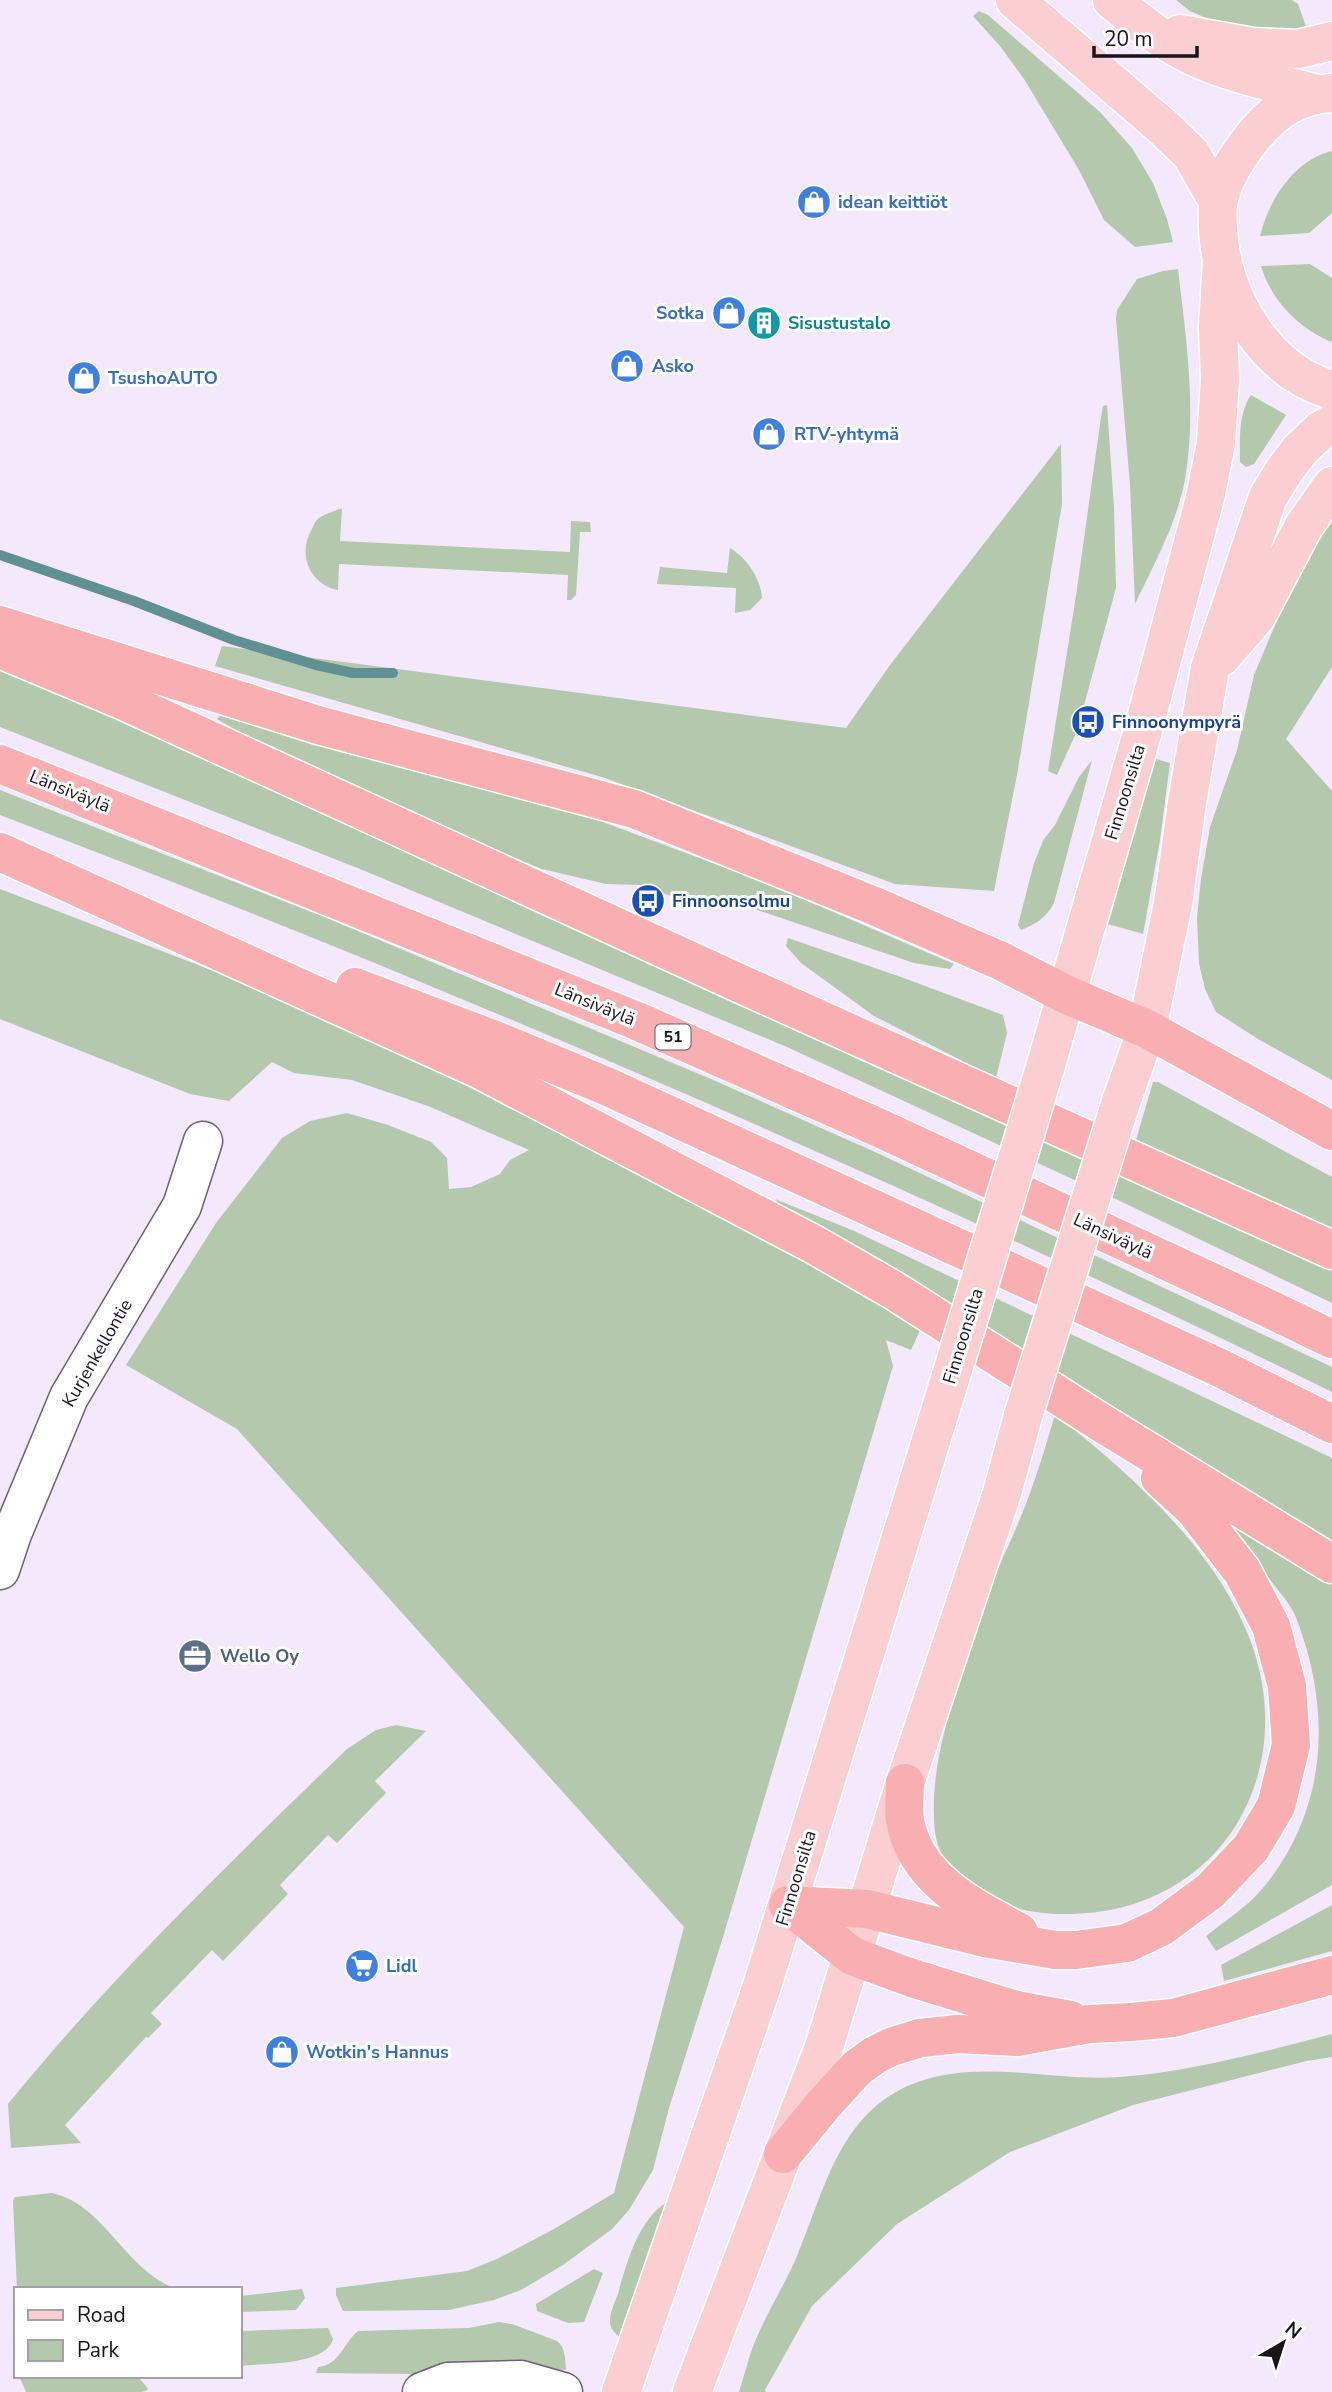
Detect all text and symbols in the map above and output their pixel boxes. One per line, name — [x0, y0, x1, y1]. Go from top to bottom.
scale bar — [1094, 14, 1197, 58]
text: 20 m — [1104, 25, 1153, 53]
shop icon: idean keittiöt — [795, 183, 833, 221]
place label: idean keittiöt — [838, 190, 947, 214]
shop icon: Sotka — [710, 294, 748, 332]
place label: Sotka — [656, 301, 704, 325]
building icon: Sisustustalo — [745, 304, 783, 342]
place label: Sisustustalo — [788, 311, 891, 335]
shop icon: Asko — [608, 347, 646, 385]
place label: Asko — [652, 354, 694, 378]
shop icon: TsushoAUTO — [65, 359, 103, 397]
place label: TsushoAUTO — [108, 366, 218, 390]
shop icon: RTV-yhtymä — [750, 415, 788, 453]
place label: RTV-yhtymä — [794, 422, 899, 446]
bus stop icon: Finnoonympyrä — [1069, 703, 1107, 741]
place label: Finnoonympyrä — [1112, 710, 1241, 734]
street label: Finnoonsilta — [1099, 741, 1151, 843]
street label: Länsiväylä — [26, 764, 114, 818]
bus stop icon: Finnoonsolmu — [629, 882, 667, 920]
place label: Finnoonsolmu — [672, 889, 790, 913]
street label: Länsiväylä — [551, 977, 639, 1031]
road number: 51 — [656, 1024, 690, 1050]
street label: Länsiväylä — [1069, 1207, 1157, 1265]
street label: Finnoonsilta — [937, 1285, 989, 1387]
street label: Kurjenkellontie — [56, 1295, 138, 1411]
office icon: Wello Oy — [176, 1637, 214, 1675]
place label: Wello Oy — [220, 1644, 299, 1668]
street label: Finnoonsilta — [770, 1827, 822, 1929]
supermarket icon: Lidl — [343, 1947, 381, 1985]
place label: Lidl — [386, 1954, 418, 1978]
shop icon: Wotkin's Hannus — [263, 2033, 301, 2071]
place label: Wotkin's Hannus — [306, 2040, 449, 2064]
legend — [14, 2287, 242, 2378]
text: Road — [77, 2301, 126, 2329]
north arrow — [1248, 2308, 1318, 2378]
text: N — [1279, 2316, 1307, 2345]
text: Park — [77, 2336, 119, 2364]

